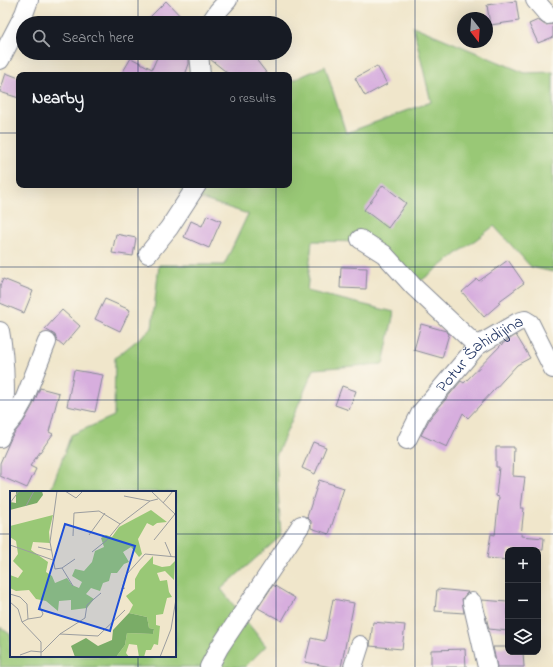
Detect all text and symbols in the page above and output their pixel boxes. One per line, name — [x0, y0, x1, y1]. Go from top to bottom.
north arrow — [457, 12, 493, 48]
search box — [16, 16, 292, 60]
icon: search — [30, 27, 52, 49]
text: Search here — [62, 27, 134, 49]
text: Nearby — [32, 86, 84, 111]
text: 0 results — [230, 89, 276, 108]
street label: Potur Šahidijina — [430, 309, 526, 398]
inset map — [10, 491, 176, 657]
map controls — [505, 547, 541, 655]
button: + — [505, 547, 541, 583]
button: − — [505, 583, 541, 619]
button: layers — [505, 619, 541, 655]

